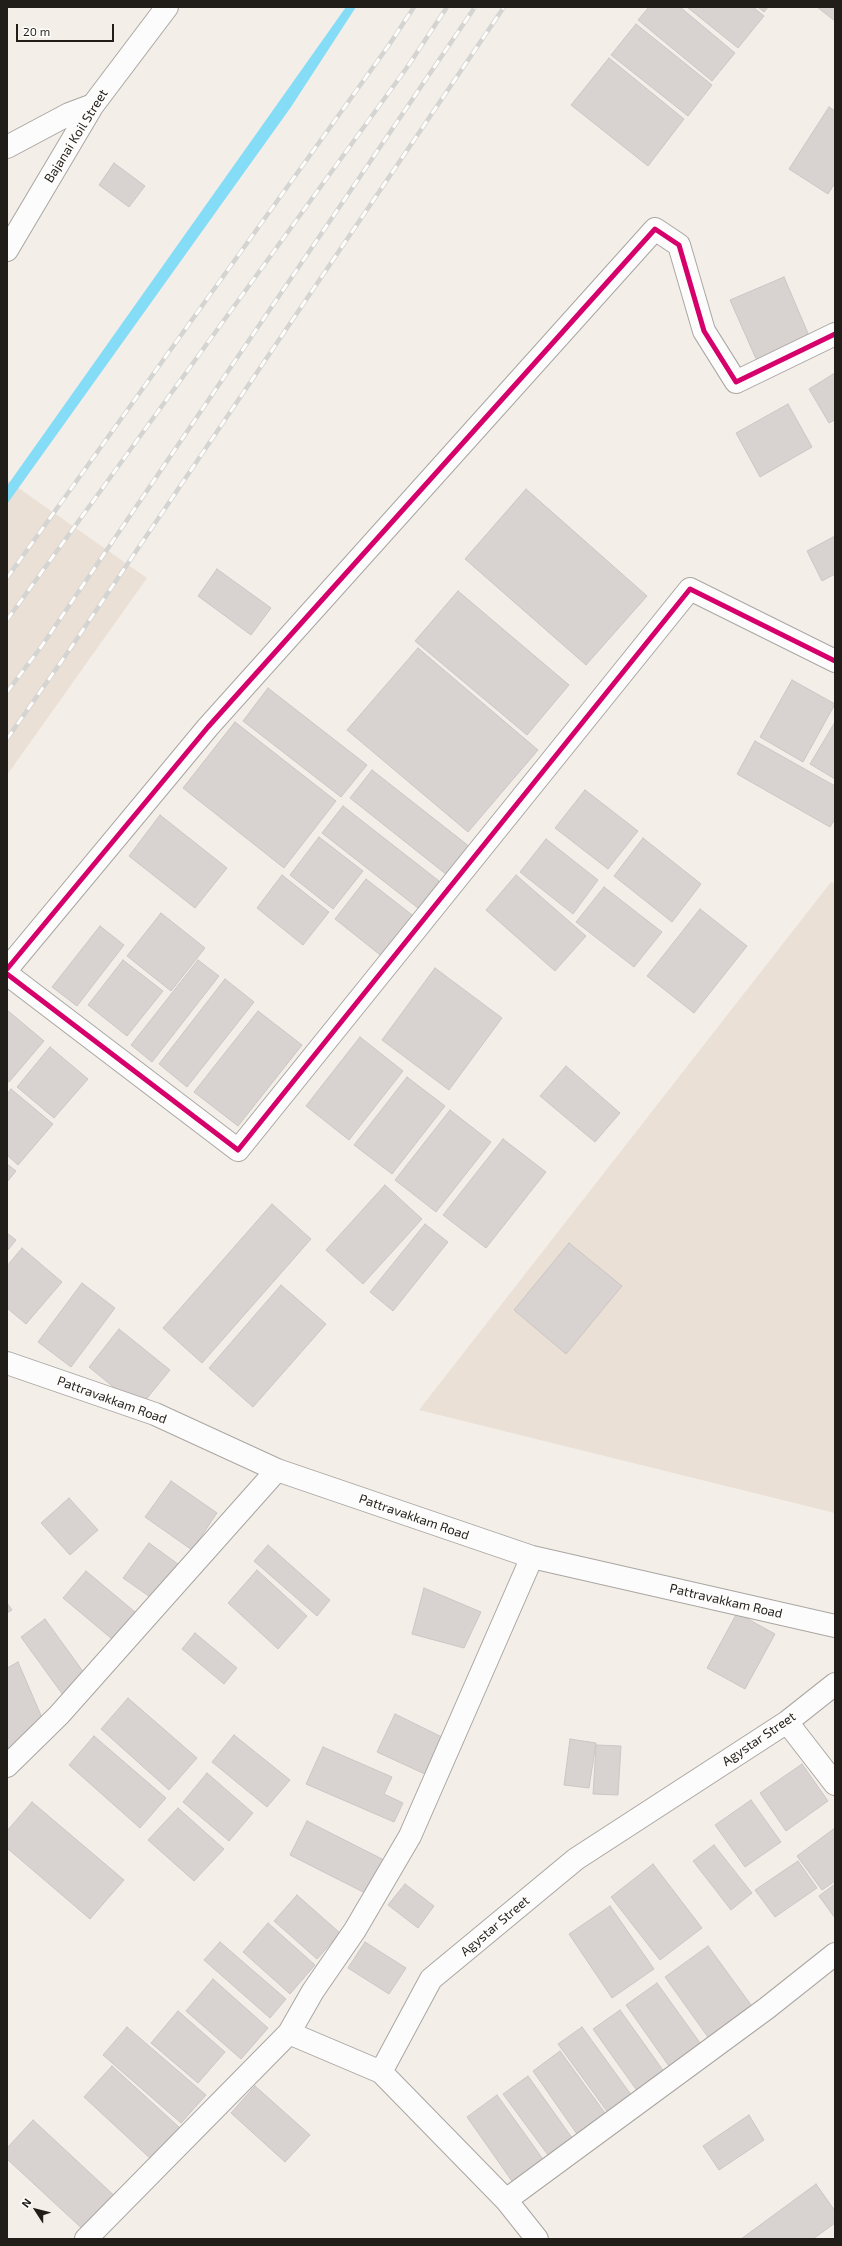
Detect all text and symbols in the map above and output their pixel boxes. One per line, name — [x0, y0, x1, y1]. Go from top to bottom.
scale bar — [18, 16, 116, 42]
text: 20 m — [23, 24, 50, 38]
street label: Bajanai Koil Street — [41, 86, 111, 186]
street label: Pattravakkam Road — [55, 1373, 169, 1427]
street label: Pattravakkam Road — [357, 1491, 471, 1543]
street label: Pattravakkam Road — [668, 1580, 784, 1622]
street label: Agystar Street — [719, 1709, 799, 1769]
street label: Agystar Street — [457, 1893, 533, 1959]
north arrow — [16, 2190, 56, 2230]
text: N — [18, 2196, 33, 2210]

